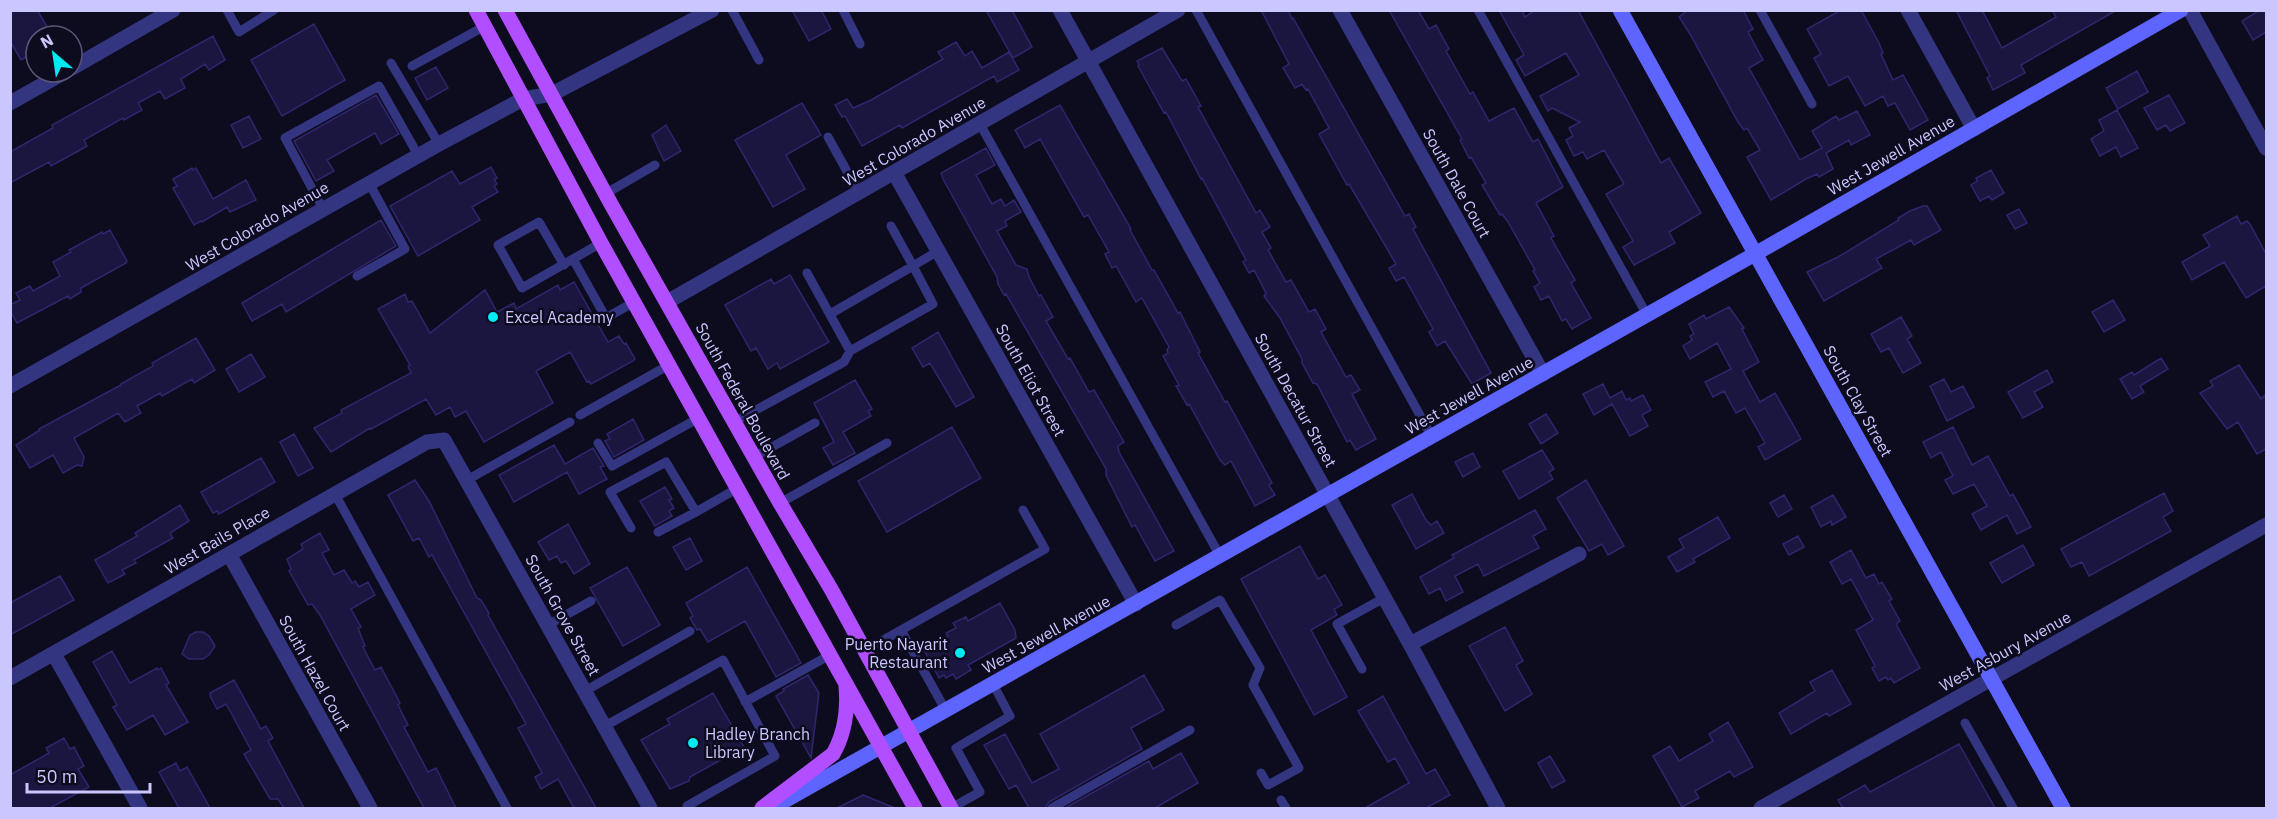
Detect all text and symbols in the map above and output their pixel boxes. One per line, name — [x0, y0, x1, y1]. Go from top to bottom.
north arrow — [24, 24, 84, 84]
text: N — [37, 29, 57, 52]
street label: West Colorado Avenue — [839, 92, 989, 190]
street label: West Jewell Avenue — [1824, 110, 1958, 200]
street label: South Dale Court — [1419, 125, 1495, 241]
street label: West Colorado Avenue — [182, 177, 332, 275]
place label: Excel Academy — [505, 307, 614, 327]
marker: Excel Academy — [486, 310, 500, 324]
street label: South Federal Boulevard — [691, 319, 795, 483]
street label: South Eliot Street — [992, 320, 1070, 440]
street label: South Decatur Street — [1251, 329, 1341, 471]
street label: South Clay Street — [1819, 342, 1897, 460]
street label: West Jewell Avenue — [1401, 351, 1537, 439]
street label: West Bails Place — [161, 502, 273, 578]
street label: South Grove Street — [521, 551, 605, 679]
street label: West Jewell Avenue — [978, 590, 1114, 678]
street label: West Asbury Avenue — [1936, 606, 2075, 696]
street label: South Hazel Court — [275, 612, 355, 734]
place label: Puerto Nayarit Restaurant — [845, 634, 948, 672]
marker: Puerto Nayarit Restaurant — [953, 646, 967, 660]
place label: Hadley Branch Library — [705, 724, 810, 762]
marker: Hadley Branch Library — [686, 736, 700, 750]
scale bar — [27, 756, 150, 794]
text: 50 m — [36, 765, 78, 788]

